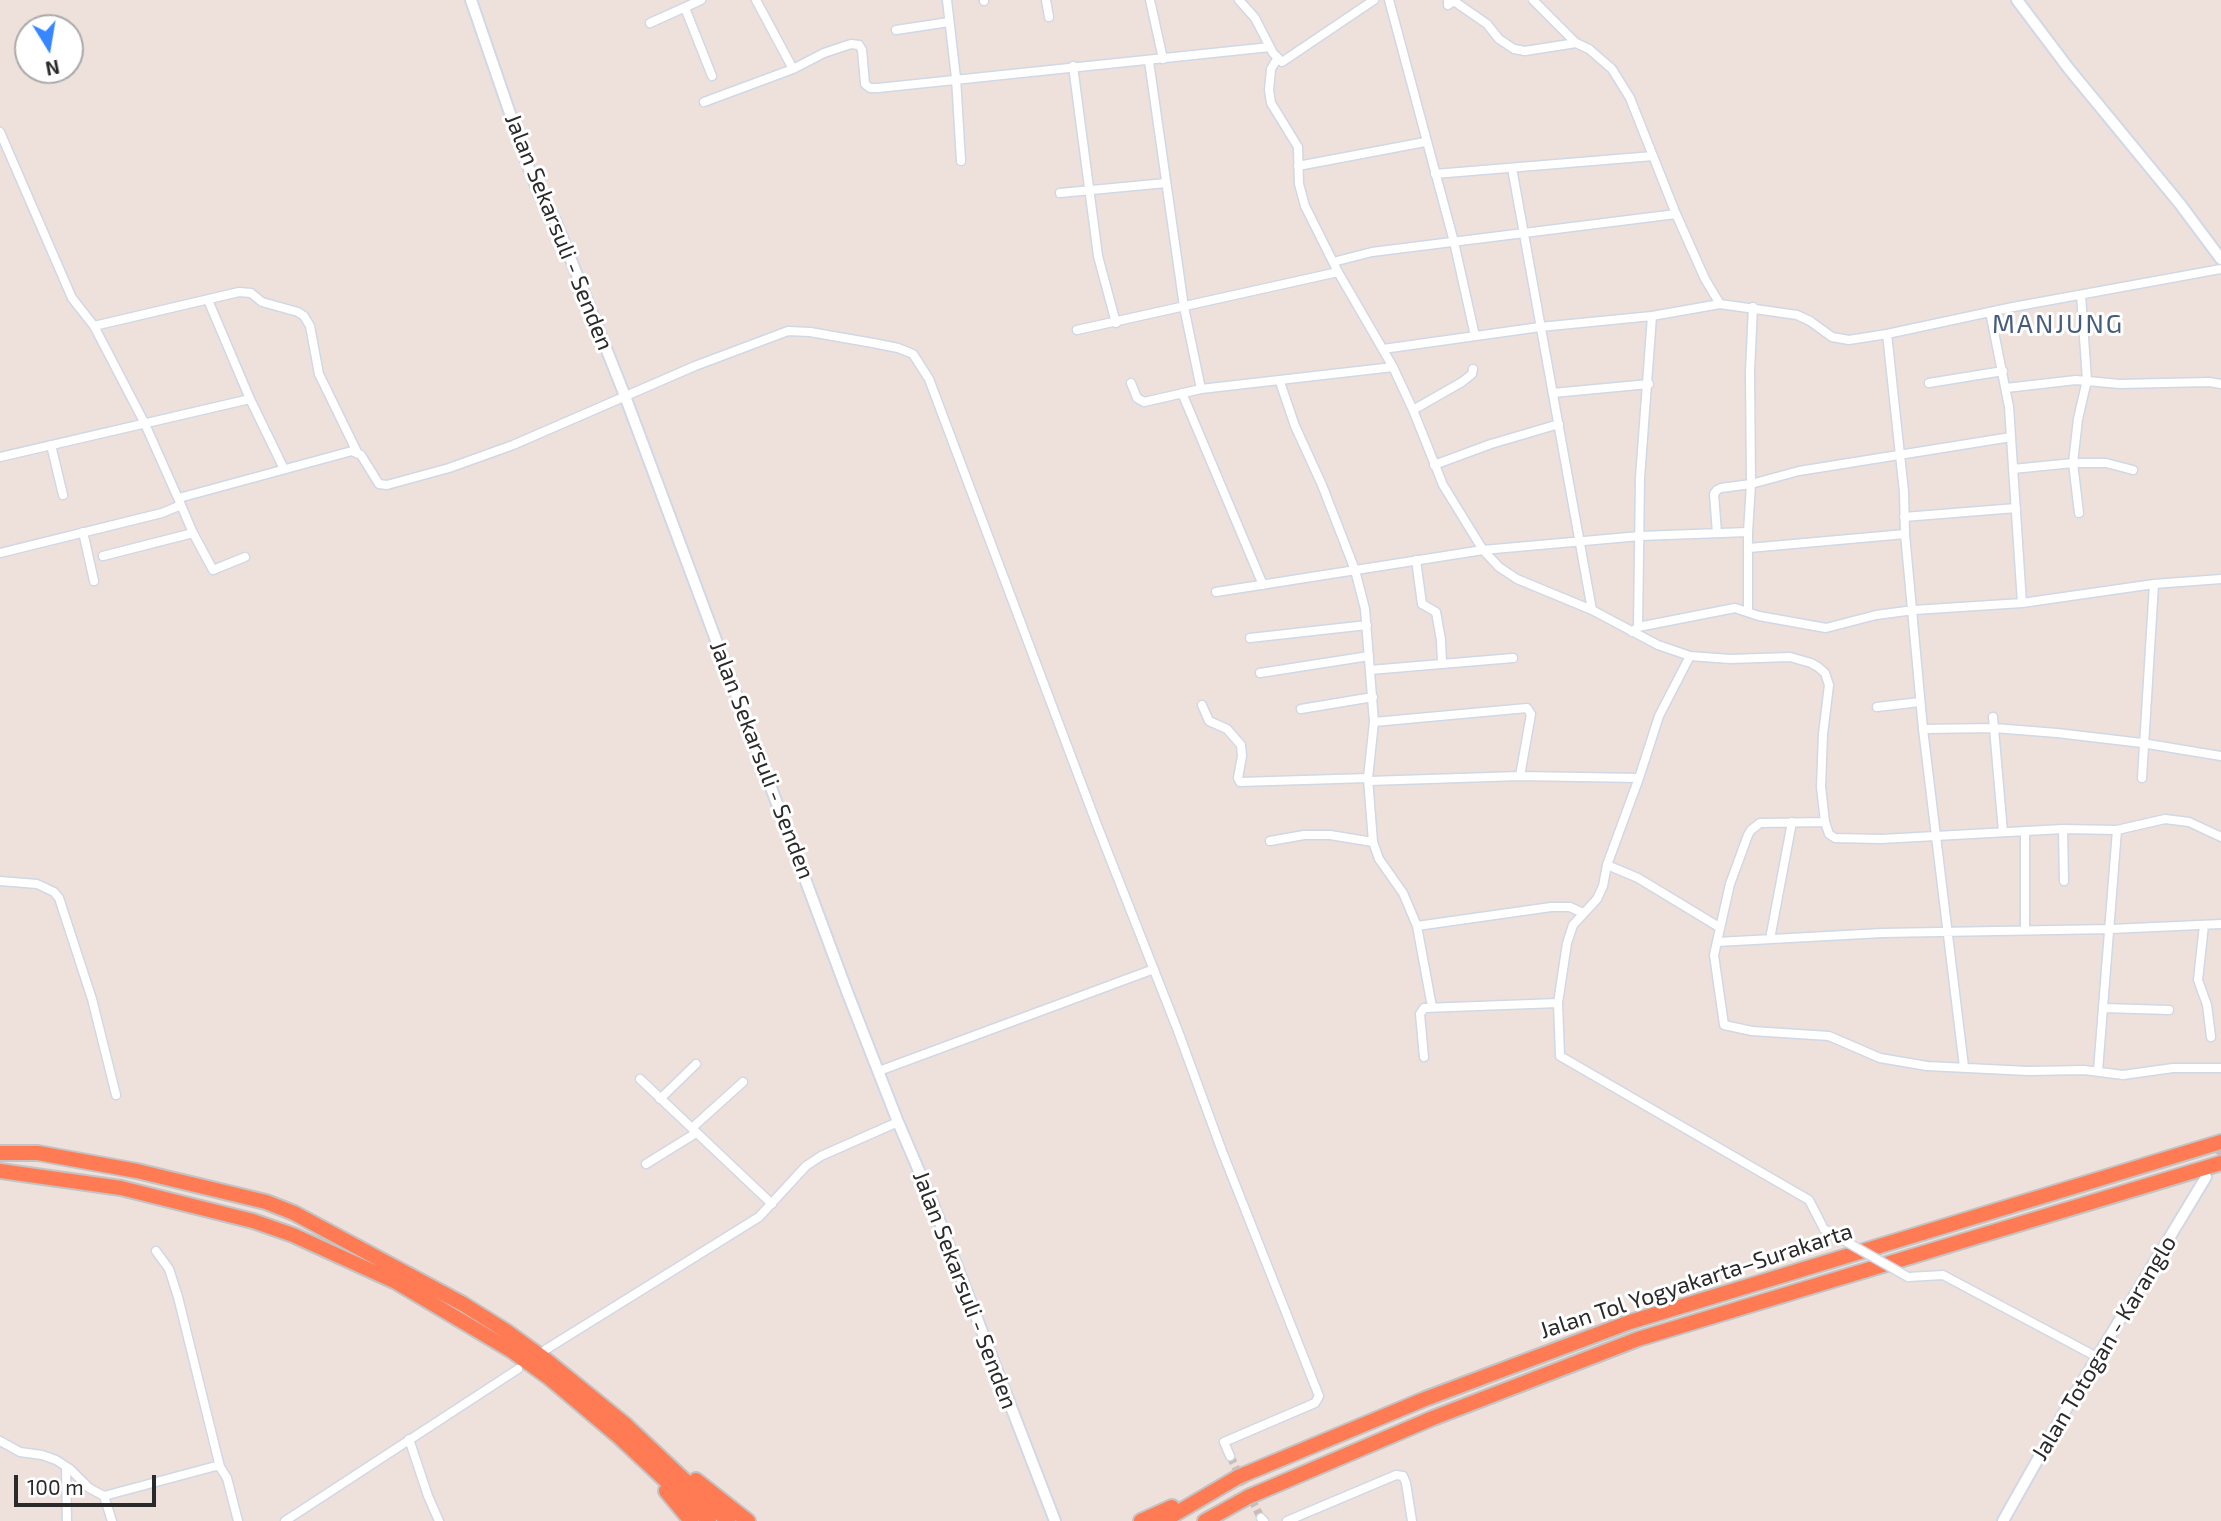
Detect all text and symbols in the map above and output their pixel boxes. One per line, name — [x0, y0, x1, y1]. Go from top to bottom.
north arrow — [14, 14, 84, 84]
text: N — [44, 56, 62, 81]
street label: Jalan Sekarsuli - Senden — [499, 110, 619, 354]
district label: MANJUNG — [1993, 308, 2123, 340]
street label: Jalan Sekarsuli - Senden — [704, 637, 820, 883]
street label: Jalan Sekarsuli - Senden — [907, 1167, 1023, 1413]
street label: Jalan Tol Yogyakarta–Surakarta — [1536, 1217, 1856, 1345]
street label: Jalan Totogan - Karanglo — [2026, 1231, 2182, 1465]
scale bar — [18, 1462, 159, 1506]
text: 100 m — [27, 1474, 84, 1499]

